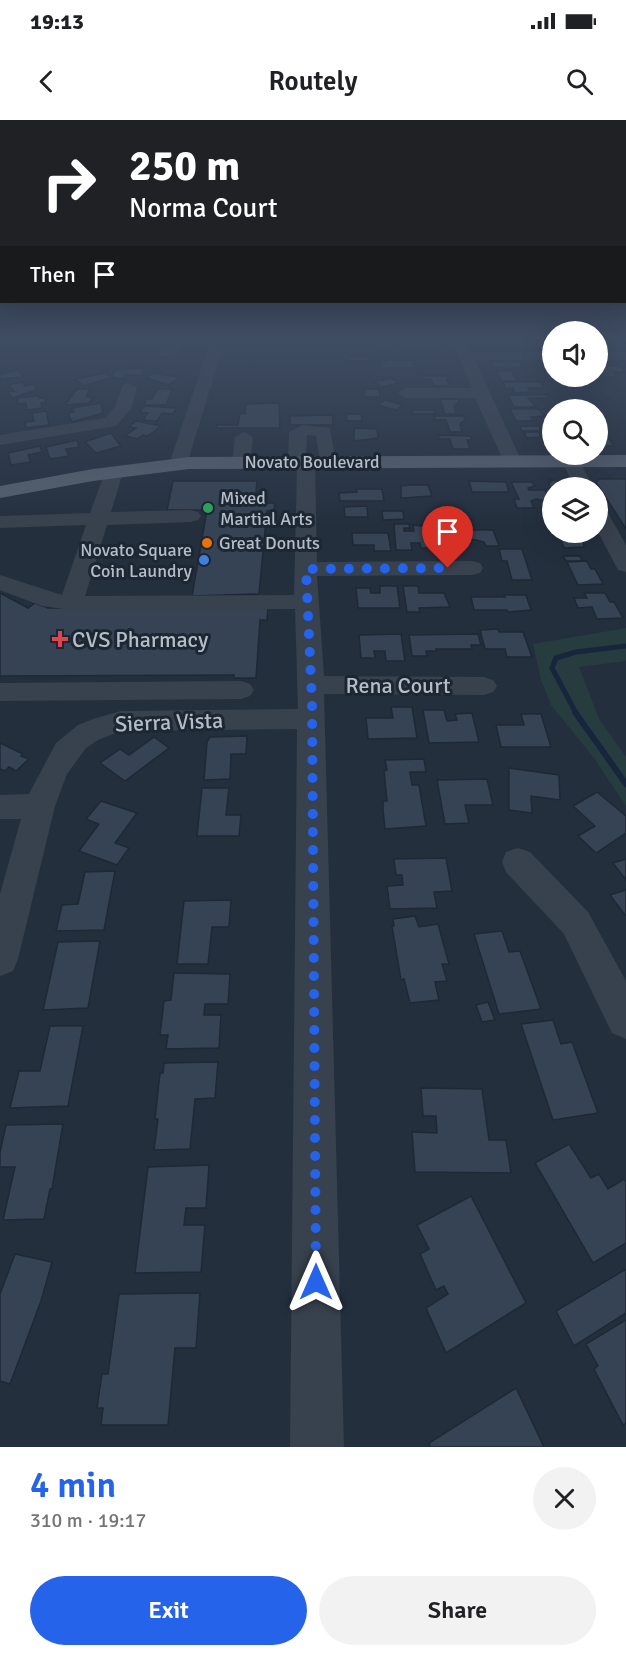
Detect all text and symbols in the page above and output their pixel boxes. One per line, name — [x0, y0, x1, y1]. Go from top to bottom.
text: 19:13 — [30, 8, 84, 35]
icon: back — [30, 65, 63, 98]
text: Routely — [269, 65, 357, 98]
icon: search — [563, 65, 596, 98]
text: 250 m — [129, 141, 240, 192]
icon: right — [30, 144, 108, 222]
text: Norma Court — [129, 192, 277, 225]
icon: arrive — [88, 258, 121, 291]
text: Then — [30, 261, 76, 288]
map controls — [542, 321, 608, 543]
button: sound — [542, 321, 608, 387]
button: search — [542, 399, 608, 465]
street label: Novato Boulevard — [244, 451, 380, 473]
button: layers — [542, 477, 608, 543]
place label: Mixed Martial Arts — [220, 487, 313, 530]
marker: Mixed Martial Arts — [201, 501, 215, 515]
pin — [422, 506, 473, 568]
icon: arrive — [431, 515, 464, 548]
place label: Great Donuts — [219, 532, 320, 554]
marker: Great Donuts — [200, 536, 214, 550]
place label: Novato Square Coin Laundry — [80, 539, 193, 582]
marker: Novato Square Coin Laundry — [197, 553, 211, 567]
place label: CVS Pharmacy — [72, 626, 209, 653]
marker: CVS Pharmacy — [53, 632, 67, 646]
street label: Rena Court — [346, 672, 451, 699]
street label: Sierra Vista — [114, 707, 224, 737]
position arrow — [284, 1250, 348, 1314]
text: 4 min — [30, 1463, 116, 1508]
button: close — [533, 1467, 596, 1530]
text: 310 m · 19:17 — [30, 1508, 146, 1533]
button: Exit — [30, 1576, 307, 1645]
button: Share — [319, 1576, 596, 1645]

